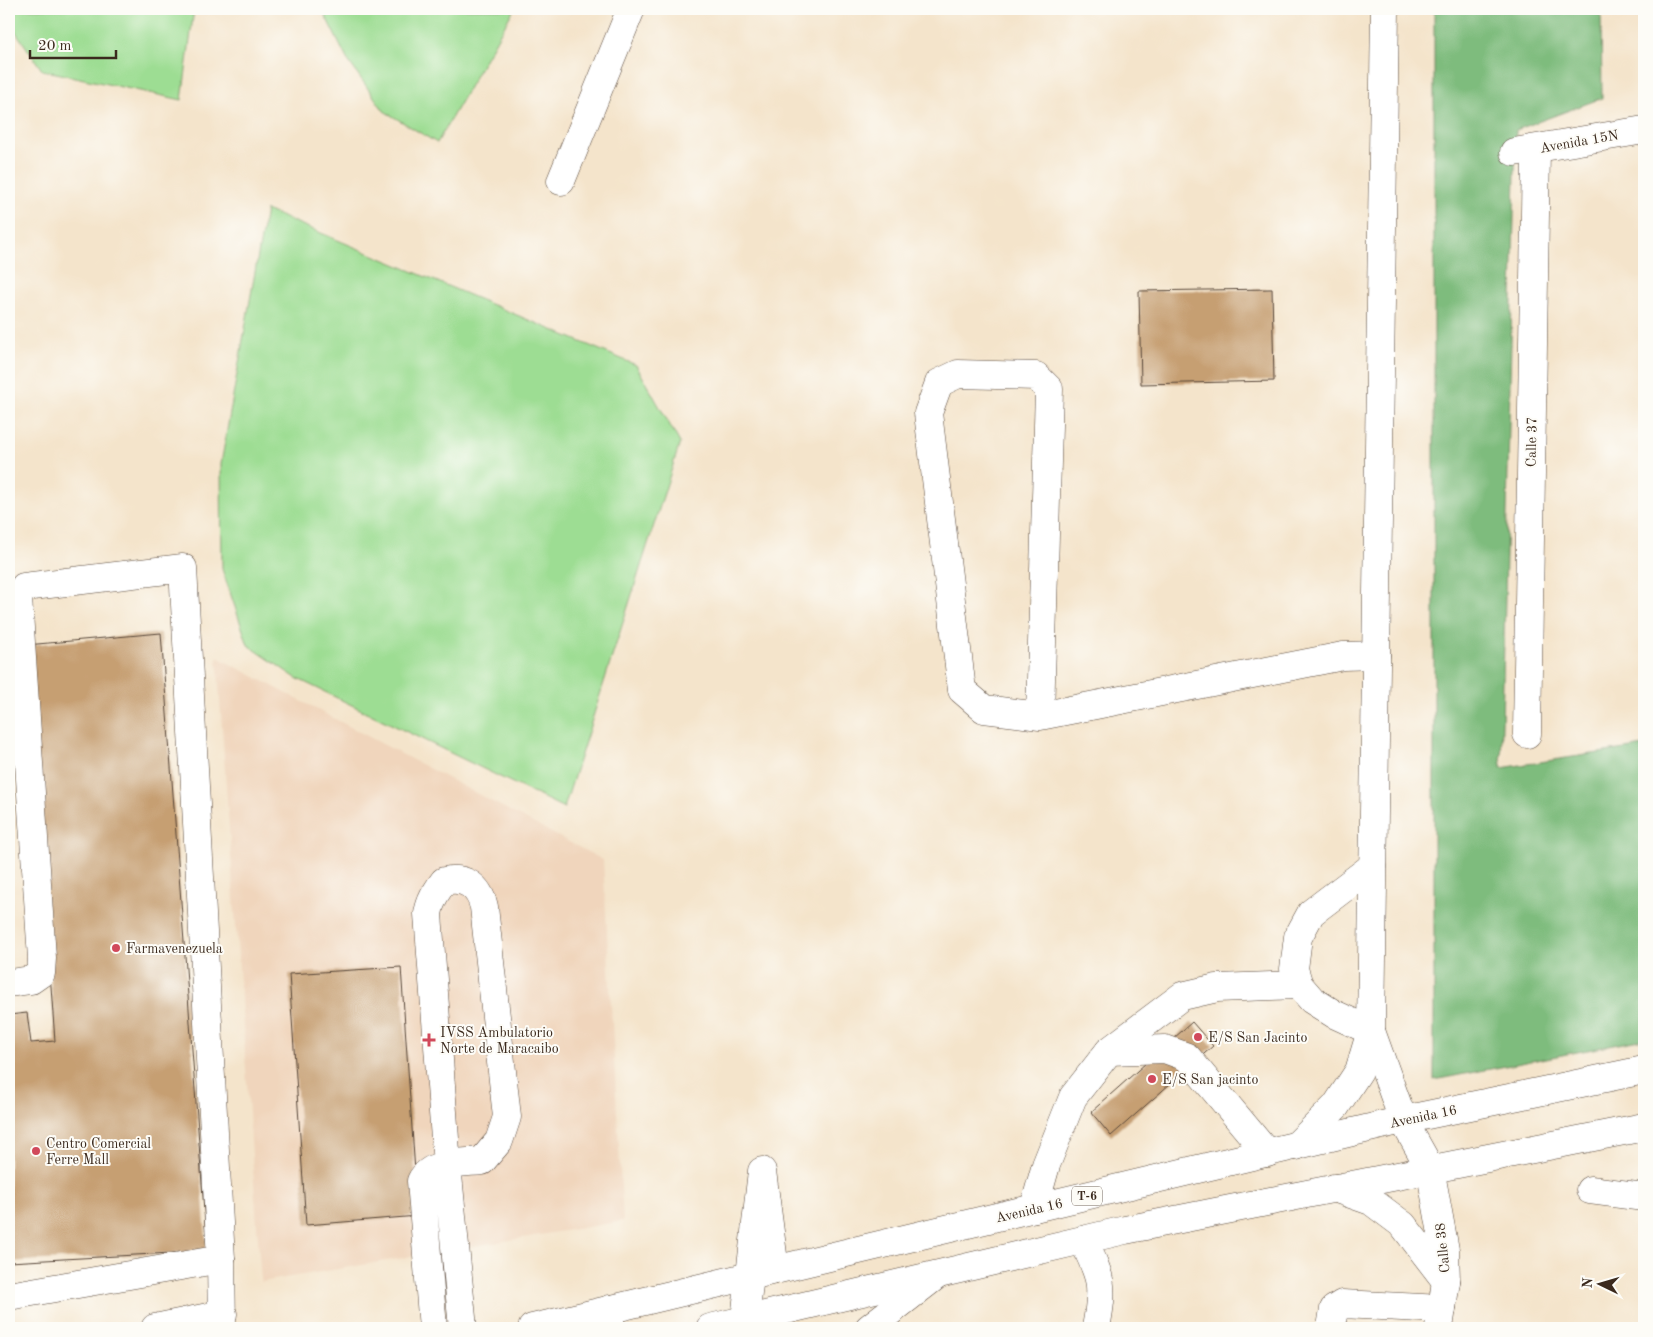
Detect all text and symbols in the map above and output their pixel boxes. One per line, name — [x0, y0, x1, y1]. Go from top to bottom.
scale bar — [30, 28, 116, 60]
text: 20 m — [38, 39, 72, 54]
street label: Avenida 15N — [1539, 128, 1620, 156]
street label: Calle 37 — [1525, 417, 1539, 467]
marker: Farmavenezuela — [110, 942, 122, 954]
place label: Farmavenezuela — [126, 942, 223, 956]
place label: IVSS Ambulatorio Norte de Maracaibo — [440, 1026, 559, 1056]
marker: E/S San Jacinto — [1192, 1031, 1204, 1043]
place label: E/S San Jacinto — [1208, 1031, 1307, 1045]
marker: IVSS Ambulatorio Norte de Maracaibo — [422, 1033, 436, 1047]
marker: E/S San jacinto — [1146, 1073, 1158, 1085]
place label: E/S San jacinto — [1162, 1073, 1258, 1087]
street label: Avenida 16 — [1388, 1103, 1458, 1131]
place label: Centro Comercial Ferre Mall — [46, 1137, 151, 1167]
marker: Centro Comercial Ferre Mall — [30, 1145, 42, 1157]
road number: T-6 — [1072, 1186, 1102, 1206]
street label: Avenida 16 — [994, 1196, 1064, 1226]
street label: Calle 38 — [1433, 1222, 1453, 1274]
north arrow — [1576, 1260, 1626, 1310]
text: N — [1581, 1277, 1596, 1289]

